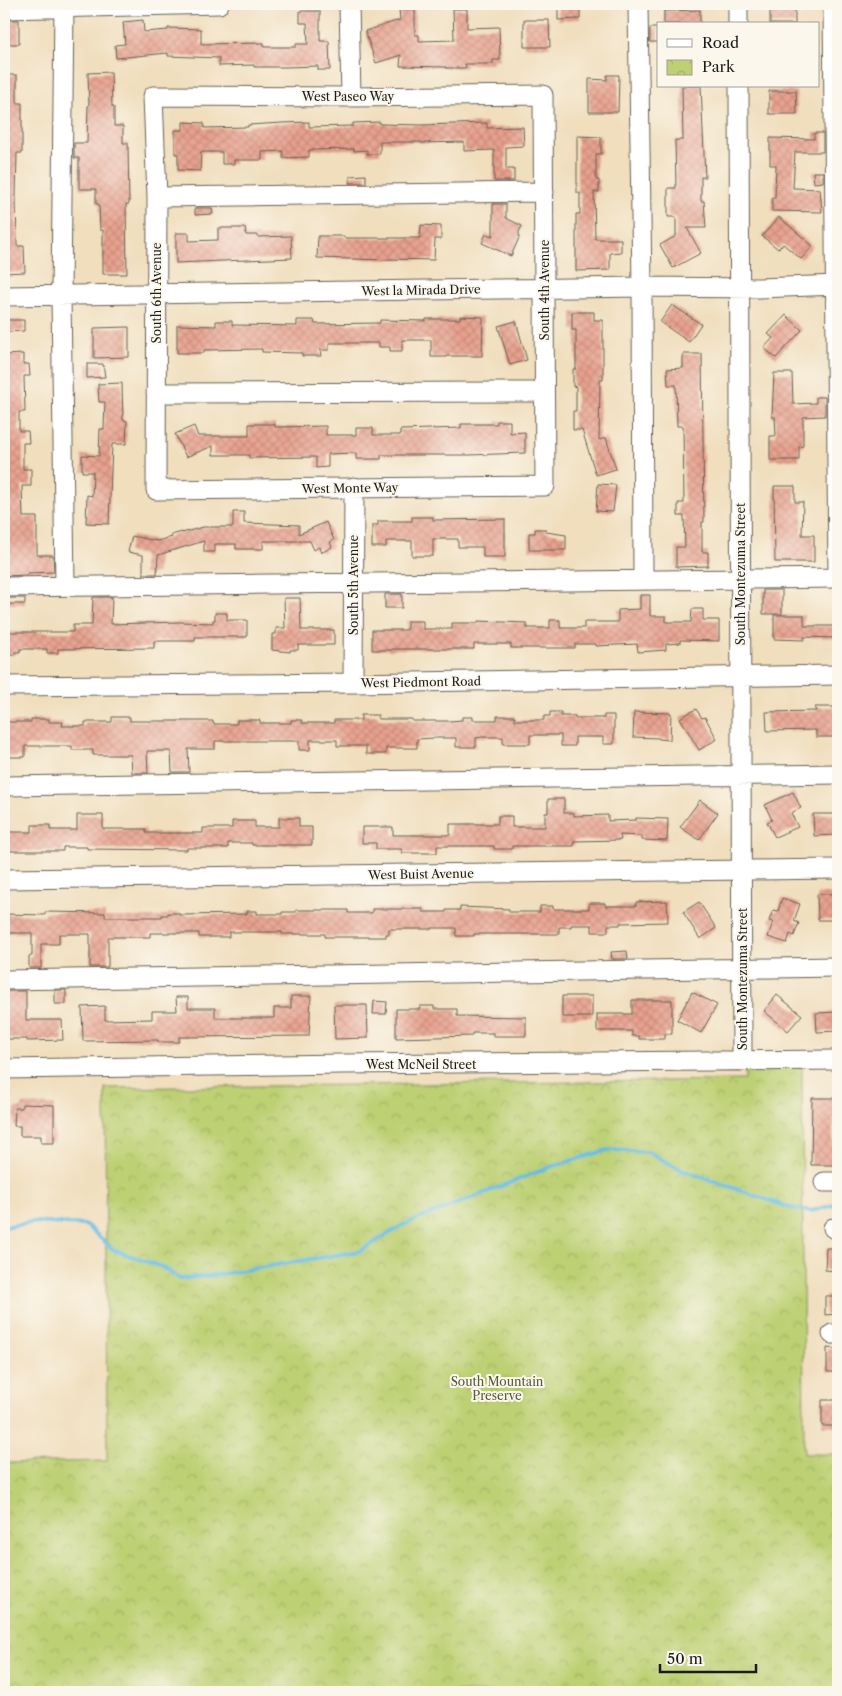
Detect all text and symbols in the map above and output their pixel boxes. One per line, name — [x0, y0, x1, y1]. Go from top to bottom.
legend — [657, 22, 820, 88]
text: Road — [702, 33, 739, 52]
text: Park — [702, 57, 736, 76]
street label: West Paseo Way — [301, 89, 394, 104]
street label: South 4th Avenue — [537, 239, 552, 340]
street label: South 6th Avenue — [149, 242, 164, 344]
street label: West la Mirada Drive — [360, 281, 481, 299]
street label: West Monte Way — [301, 480, 399, 496]
street label: South Montezuma Street — [733, 502, 748, 645]
street label: South 5th Avenue — [346, 534, 361, 635]
street label: West Piedmont Road — [360, 673, 482, 691]
street label: West Buist Avenue — [367, 866, 474, 882]
street label: South Montezuma Street — [735, 907, 750, 1050]
street label: West McNeil Street — [365, 1057, 477, 1072]
park label: South Mountain Preserve — [451, 1374, 544, 1403]
scale bar — [660, 1641, 756, 1673]
text: 50 m — [667, 1649, 703, 1668]

